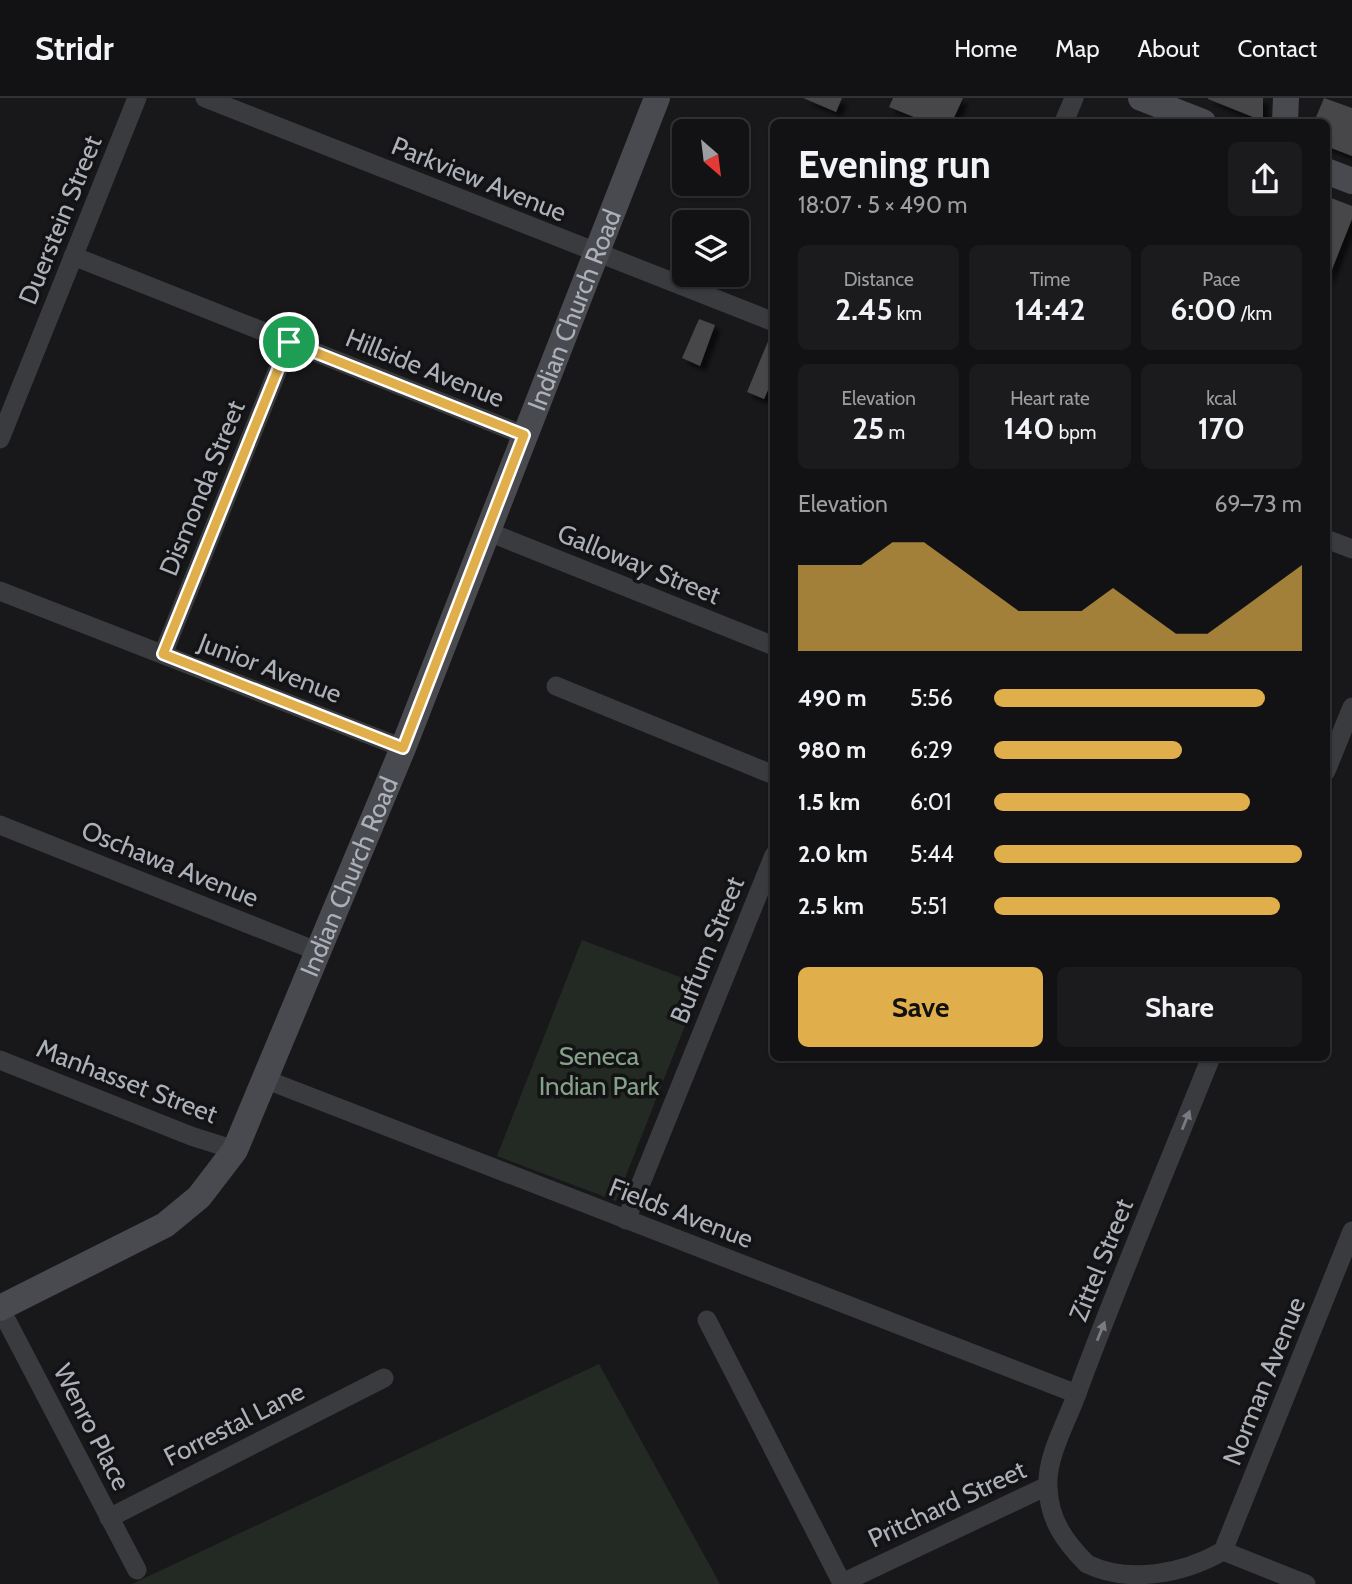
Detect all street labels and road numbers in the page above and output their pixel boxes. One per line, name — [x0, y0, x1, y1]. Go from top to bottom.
street label: Parkview Avenue — [387, 129, 571, 229]
street label: Duerstein Street — [12, 131, 109, 309]
street label: Indian Church Road — [520, 205, 628, 415]
street label: Hillside Avenue — [341, 322, 509, 414]
street label: Dismonda Street — [152, 395, 252, 580]
street label: Galloway Street — [553, 517, 725, 611]
street label: Junior Avenue — [193, 626, 346, 710]
street label: Indian Church Road — [293, 772, 405, 982]
street label: Oschawa Avenue — [77, 814, 263, 914]
street label: Buffum Street — [663, 872, 751, 1028]
street label: Manhasset Street — [32, 1032, 222, 1130]
street label: Fields Avenue — [604, 1171, 758, 1255]
street label: Zittel Street — [1062, 1194, 1140, 1326]
street label: Norman Avenue — [1216, 1292, 1312, 1470]
street label: Wenro Place — [46, 1358, 138, 1496]
street label: Forrestal Lane — [158, 1375, 310, 1473]
street label: Pritchard Street — [863, 1453, 1031, 1555]

